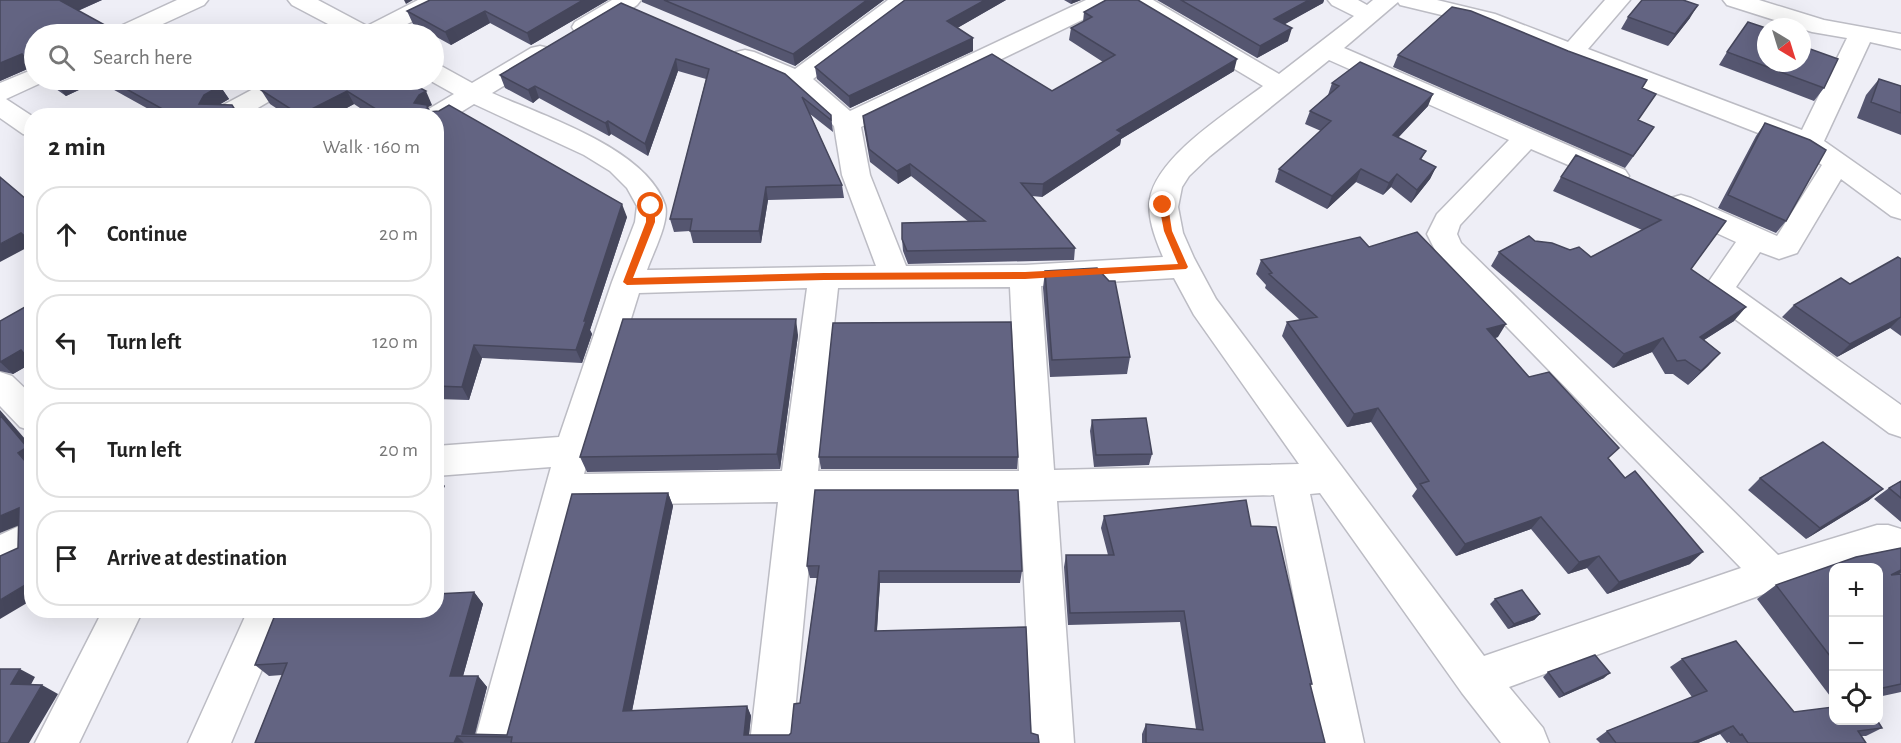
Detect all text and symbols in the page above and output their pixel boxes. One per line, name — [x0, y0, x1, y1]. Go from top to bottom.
north arrow — [1757, 18, 1811, 72]
search box — [24, 24, 444, 90]
icon: search — [45, 41, 78, 74]
text: Search here — [93, 46, 192, 68]
text: 2 min — [48, 134, 106, 160]
text: Walk · 160 m — [323, 137, 420, 157]
route end — [1149, 191, 1175, 217]
route start — [637, 192, 663, 218]
icon: ahead — [50, 218, 83, 251]
text: Continue — [107, 223, 187, 245]
text: 20 m — [379, 224, 418, 244]
icon: left — [50, 326, 83, 359]
text: Turn left — [107, 331, 181, 353]
text: 120 m — [372, 332, 418, 352]
icon: left — [50, 434, 83, 467]
text: Turn left — [107, 439, 181, 461]
text: 20 m — [379, 440, 418, 460]
icon: arrive — [50, 542, 83, 575]
text: Arrive at destination — [107, 547, 287, 569]
map controls — [1829, 563, 1883, 725]
button: + — [1829, 563, 1883, 617]
button: − — [1829, 617, 1883, 671]
button: locate — [1829, 671, 1883, 725]

